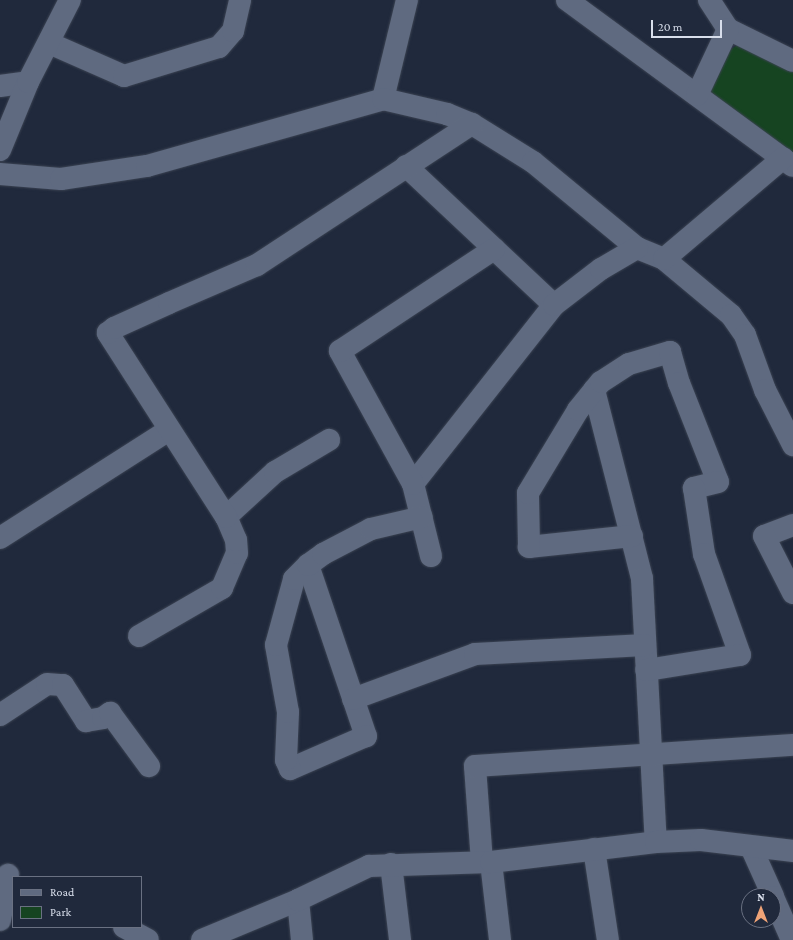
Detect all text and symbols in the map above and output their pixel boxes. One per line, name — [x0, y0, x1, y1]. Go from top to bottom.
scale bar — [653, 12, 724, 38]
text: 20 m — [658, 20, 682, 34]
legend — [12, 876, 142, 928]
text: Road — [50, 885, 74, 899]
north arrow — [741, 888, 781, 928]
text: N — [757, 891, 765, 903]
text: Park — [50, 905, 71, 919]

